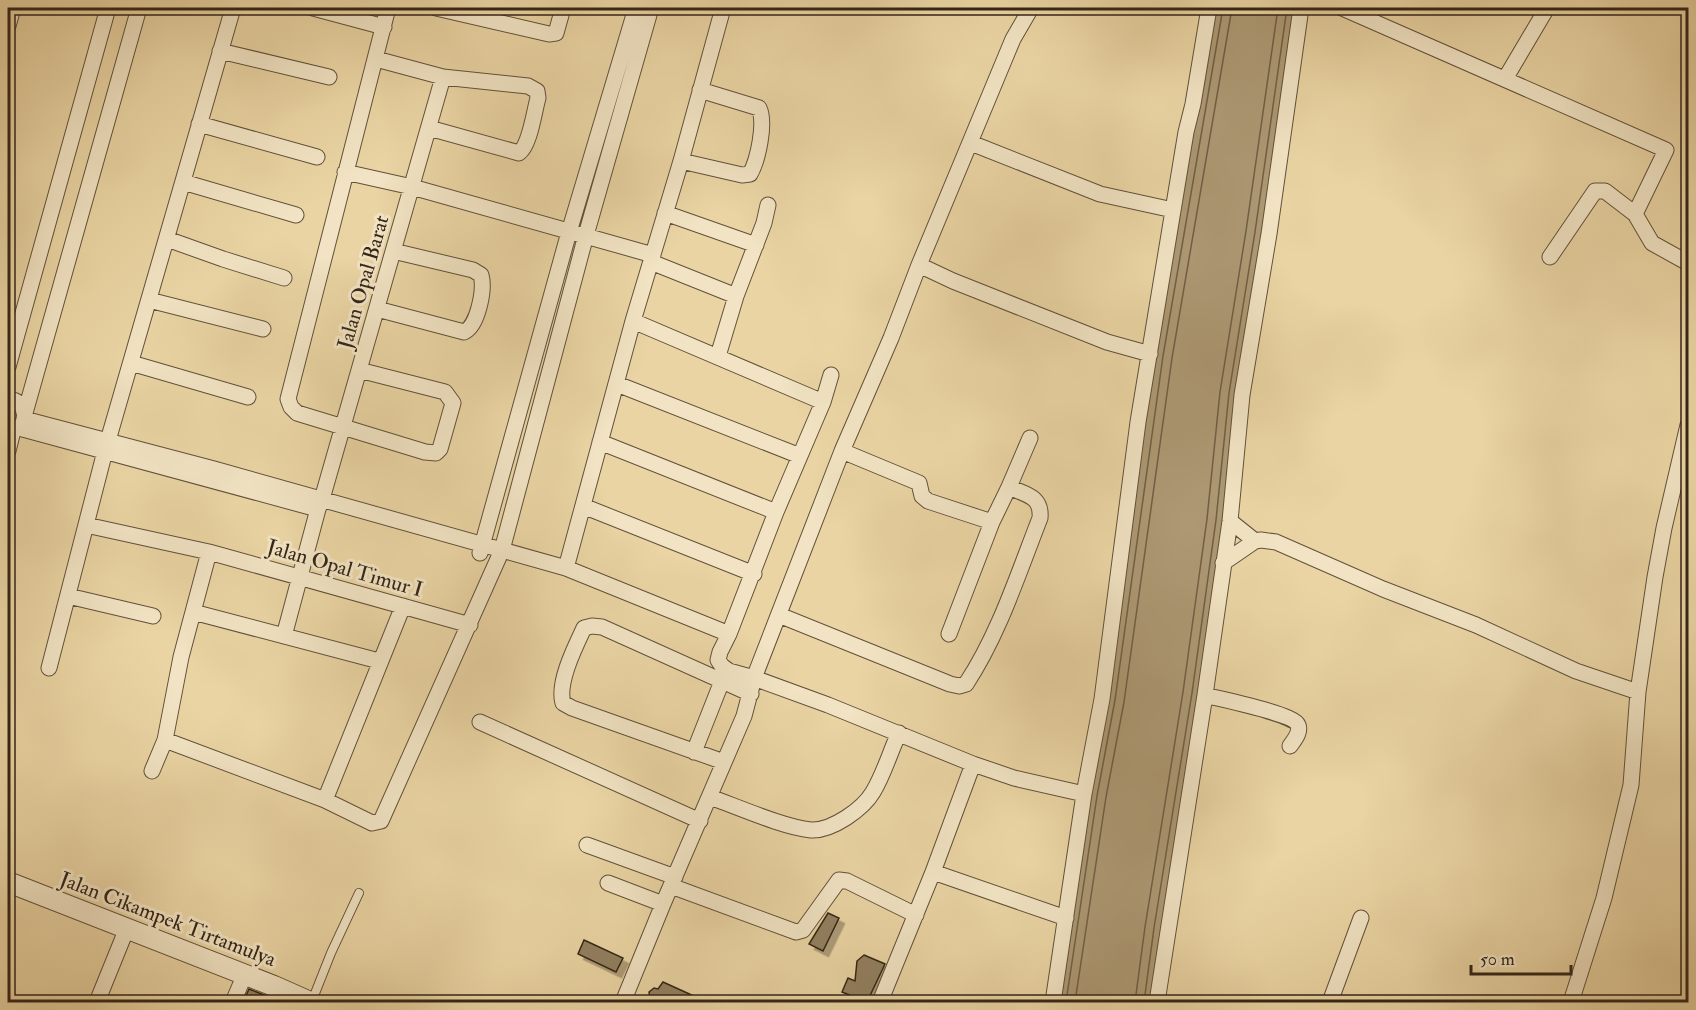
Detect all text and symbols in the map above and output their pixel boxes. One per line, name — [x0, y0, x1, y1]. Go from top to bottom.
street label: Jalan Opal Barat — [331, 212, 395, 353]
street label: Jalan Opal Timur I — [263, 533, 426, 604]
street label: Jalan Cikampek Tirtamulya — [55, 865, 280, 973]
scale bar — [1471, 938, 1572, 976]
text: 50 m — [1480, 948, 1515, 971]

